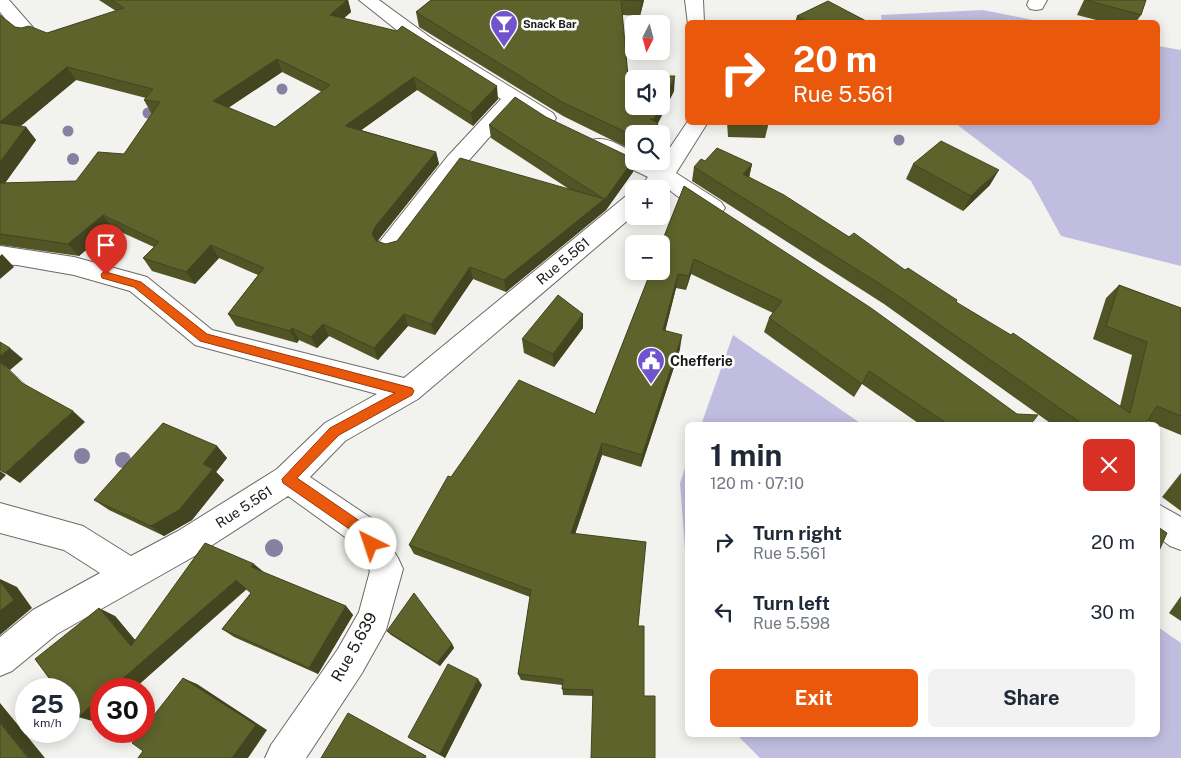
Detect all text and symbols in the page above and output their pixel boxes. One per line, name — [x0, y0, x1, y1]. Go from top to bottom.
bar icon: Snack Bar — [489, 9, 519, 48]
north arrow — [625, 15, 670, 60]
map controls — [625, 15, 670, 280]
place label: Snack Bar — [523, 18, 577, 30]
text: 20 m — [793, 39, 877, 80]
icon: right — [710, 40, 775, 105]
button: sound — [625, 70, 670, 115]
text: Rue 5.561 — [793, 81, 894, 107]
button: search — [625, 125, 670, 170]
button: + — [625, 180, 670, 225]
pin — [85, 224, 127, 275]
icon: arrive — [92, 231, 120, 259]
street label: Rue 5.561 — [533, 234, 593, 288]
button: − — [625, 235, 670, 280]
public building icon: Chefferie — [636, 346, 666, 385]
place label: Chefferie — [670, 353, 733, 369]
text: 1 min — [710, 437, 782, 473]
button: close — [1083, 439, 1135, 491]
text: 120 m · 07:10 — [710, 474, 804, 493]
street label: Rue 5.561 — [213, 483, 275, 531]
position arrow — [344, 517, 396, 569]
text: Turn right — [753, 522, 842, 544]
icon: right — [710, 528, 738, 556]
text: 20 m — [1091, 531, 1135, 553]
text: Rue 5.561 — [753, 544, 826, 563]
text: Turn left — [753, 592, 830, 614]
icon: left — [710, 598, 738, 626]
text: 30 m — [1090, 601, 1135, 623]
street label: Rue 5.639 — [327, 609, 381, 685]
text: Rue 5.598 — [753, 614, 830, 633]
button: Exit — [710, 669, 918, 727]
button: Share — [928, 669, 1135, 727]
speed limit sign: 30 — [90, 678, 155, 743]
text: 25 — [31, 689, 64, 719]
text: km/h — [33, 716, 62, 730]

